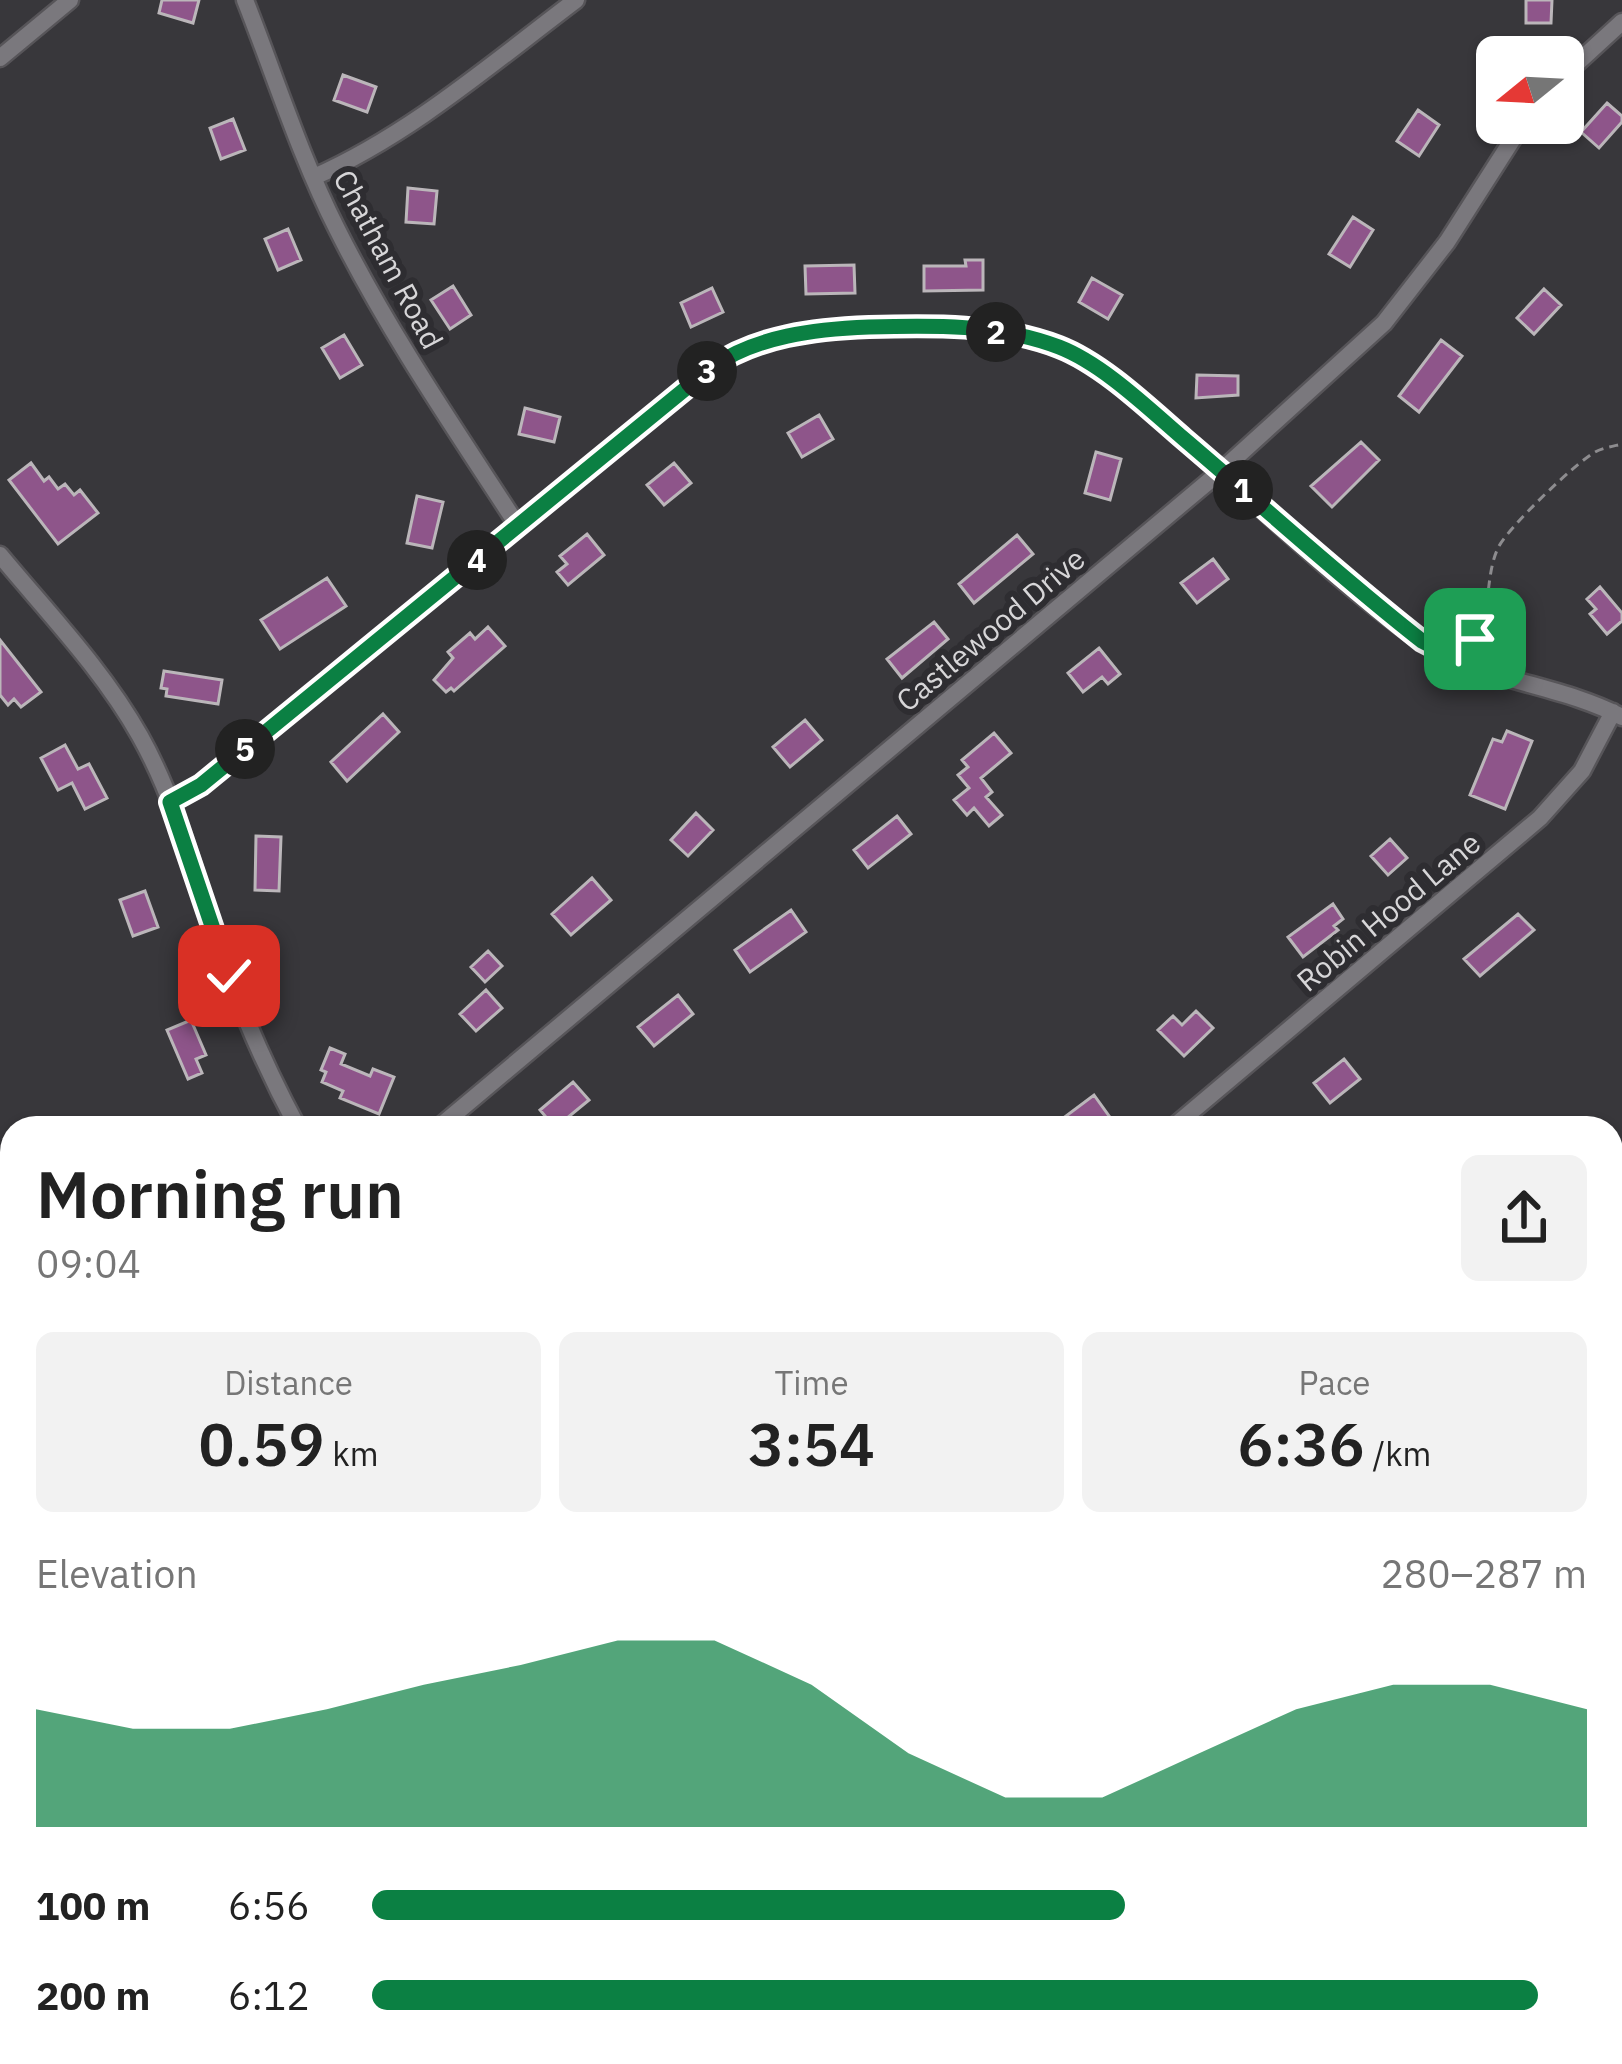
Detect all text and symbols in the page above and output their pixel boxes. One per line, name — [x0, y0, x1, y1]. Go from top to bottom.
north arrow — [1476, 36, 1584, 144]
map controls — [1476, 36, 1584, 144]
street label: Chatham Road — [325, 163, 453, 355]
pin: 2 — [966, 302, 1026, 362]
text: 2 — [986, 310, 1006, 353]
pin: 3 — [677, 341, 737, 401]
text: 3 — [697, 349, 717, 392]
pin: 1 — [1213, 460, 1273, 520]
text: 1 — [1233, 468, 1253, 511]
pin: 4 — [447, 530, 507, 590]
text: 4 — [467, 538, 487, 581]
street label: Castlewood Drive — [888, 539, 1092, 719]
pin — [1424, 588, 1526, 690]
icon: arrive — [1442, 606, 1508, 672]
pin: 5 — [215, 719, 275, 779]
text: 5 — [235, 727, 255, 770]
street label: Robin Hood Lane — [1288, 823, 1488, 999]
pin — [178, 925, 280, 1027]
icon: check — [196, 943, 262, 1009]
text: Morning run — [36, 1150, 404, 1236]
button: share — [1461, 1155, 1587, 1281]
text: 09:04 — [36, 1238, 141, 1289]
text: Distance — [224, 1361, 353, 1404]
text: Time — [774, 1361, 849, 1404]
text: Pace — [1299, 1361, 1370, 1404]
text: 0.59 — [199, 1404, 324, 1483]
text: 3:54 — [748, 1404, 875, 1483]
text: 6:36 — [1238, 1404, 1365, 1483]
text: km — [324, 1432, 378, 1475]
text: /km — [1365, 1432, 1431, 1475]
text: Elevation — [36, 1548, 198, 1599]
text: 280–287 m — [1380, 1548, 1587, 1599]
text: 100 m — [36, 1880, 150, 1931]
text: 6:56 — [228, 1880, 310, 1931]
text: 200 m — [36, 1970, 150, 2021]
text: 6:12 — [228, 1970, 310, 2021]

